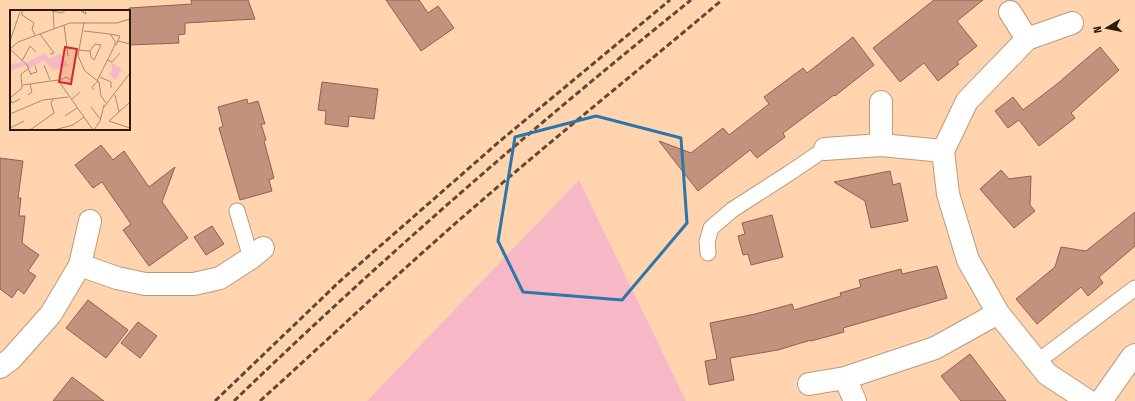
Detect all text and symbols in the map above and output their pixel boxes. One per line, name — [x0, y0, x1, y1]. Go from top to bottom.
north arrow — [1087, 8, 1127, 48]
inset map — [10, 10, 130, 130]
text: N — [1091, 25, 1105, 34]

